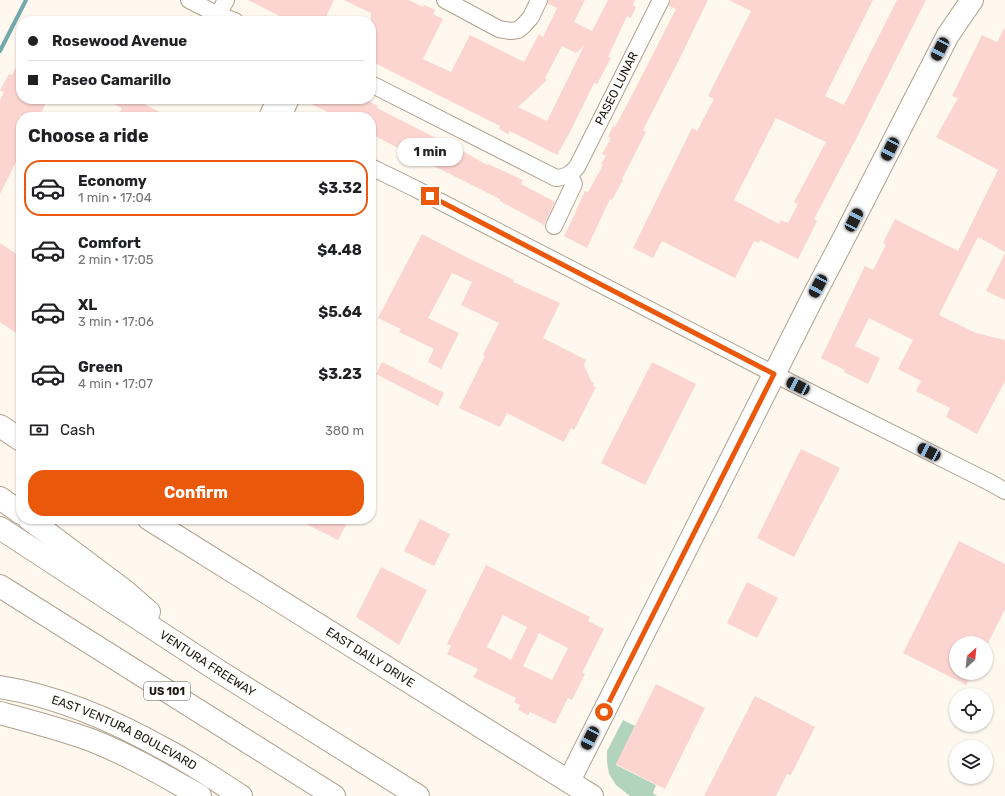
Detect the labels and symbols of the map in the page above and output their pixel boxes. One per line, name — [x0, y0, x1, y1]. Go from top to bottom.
car — [929, 36, 951, 62]
street label: PASEO LUNAR — [592, 49, 641, 127]
car — [879, 136, 901, 162]
callout: 1 min — [397, 138, 463, 166]
route end — [421, 187, 439, 205]
car — [843, 207, 865, 233]
car — [807, 273, 829, 299]
car — [785, 375, 811, 397]
car — [916, 441, 942, 463]
street label: EAST DAILY DRIVE — [323, 624, 417, 690]
street label: VENTURA FREEWAY — [157, 628, 258, 700]
north arrow — [949, 636, 993, 680]
road number: US 101 — [144, 682, 190, 700]
street label: EAST VENTURA BOULEVARD — [50, 693, 199, 773]
route start — [595, 703, 613, 721]
car — [579, 725, 601, 751]

